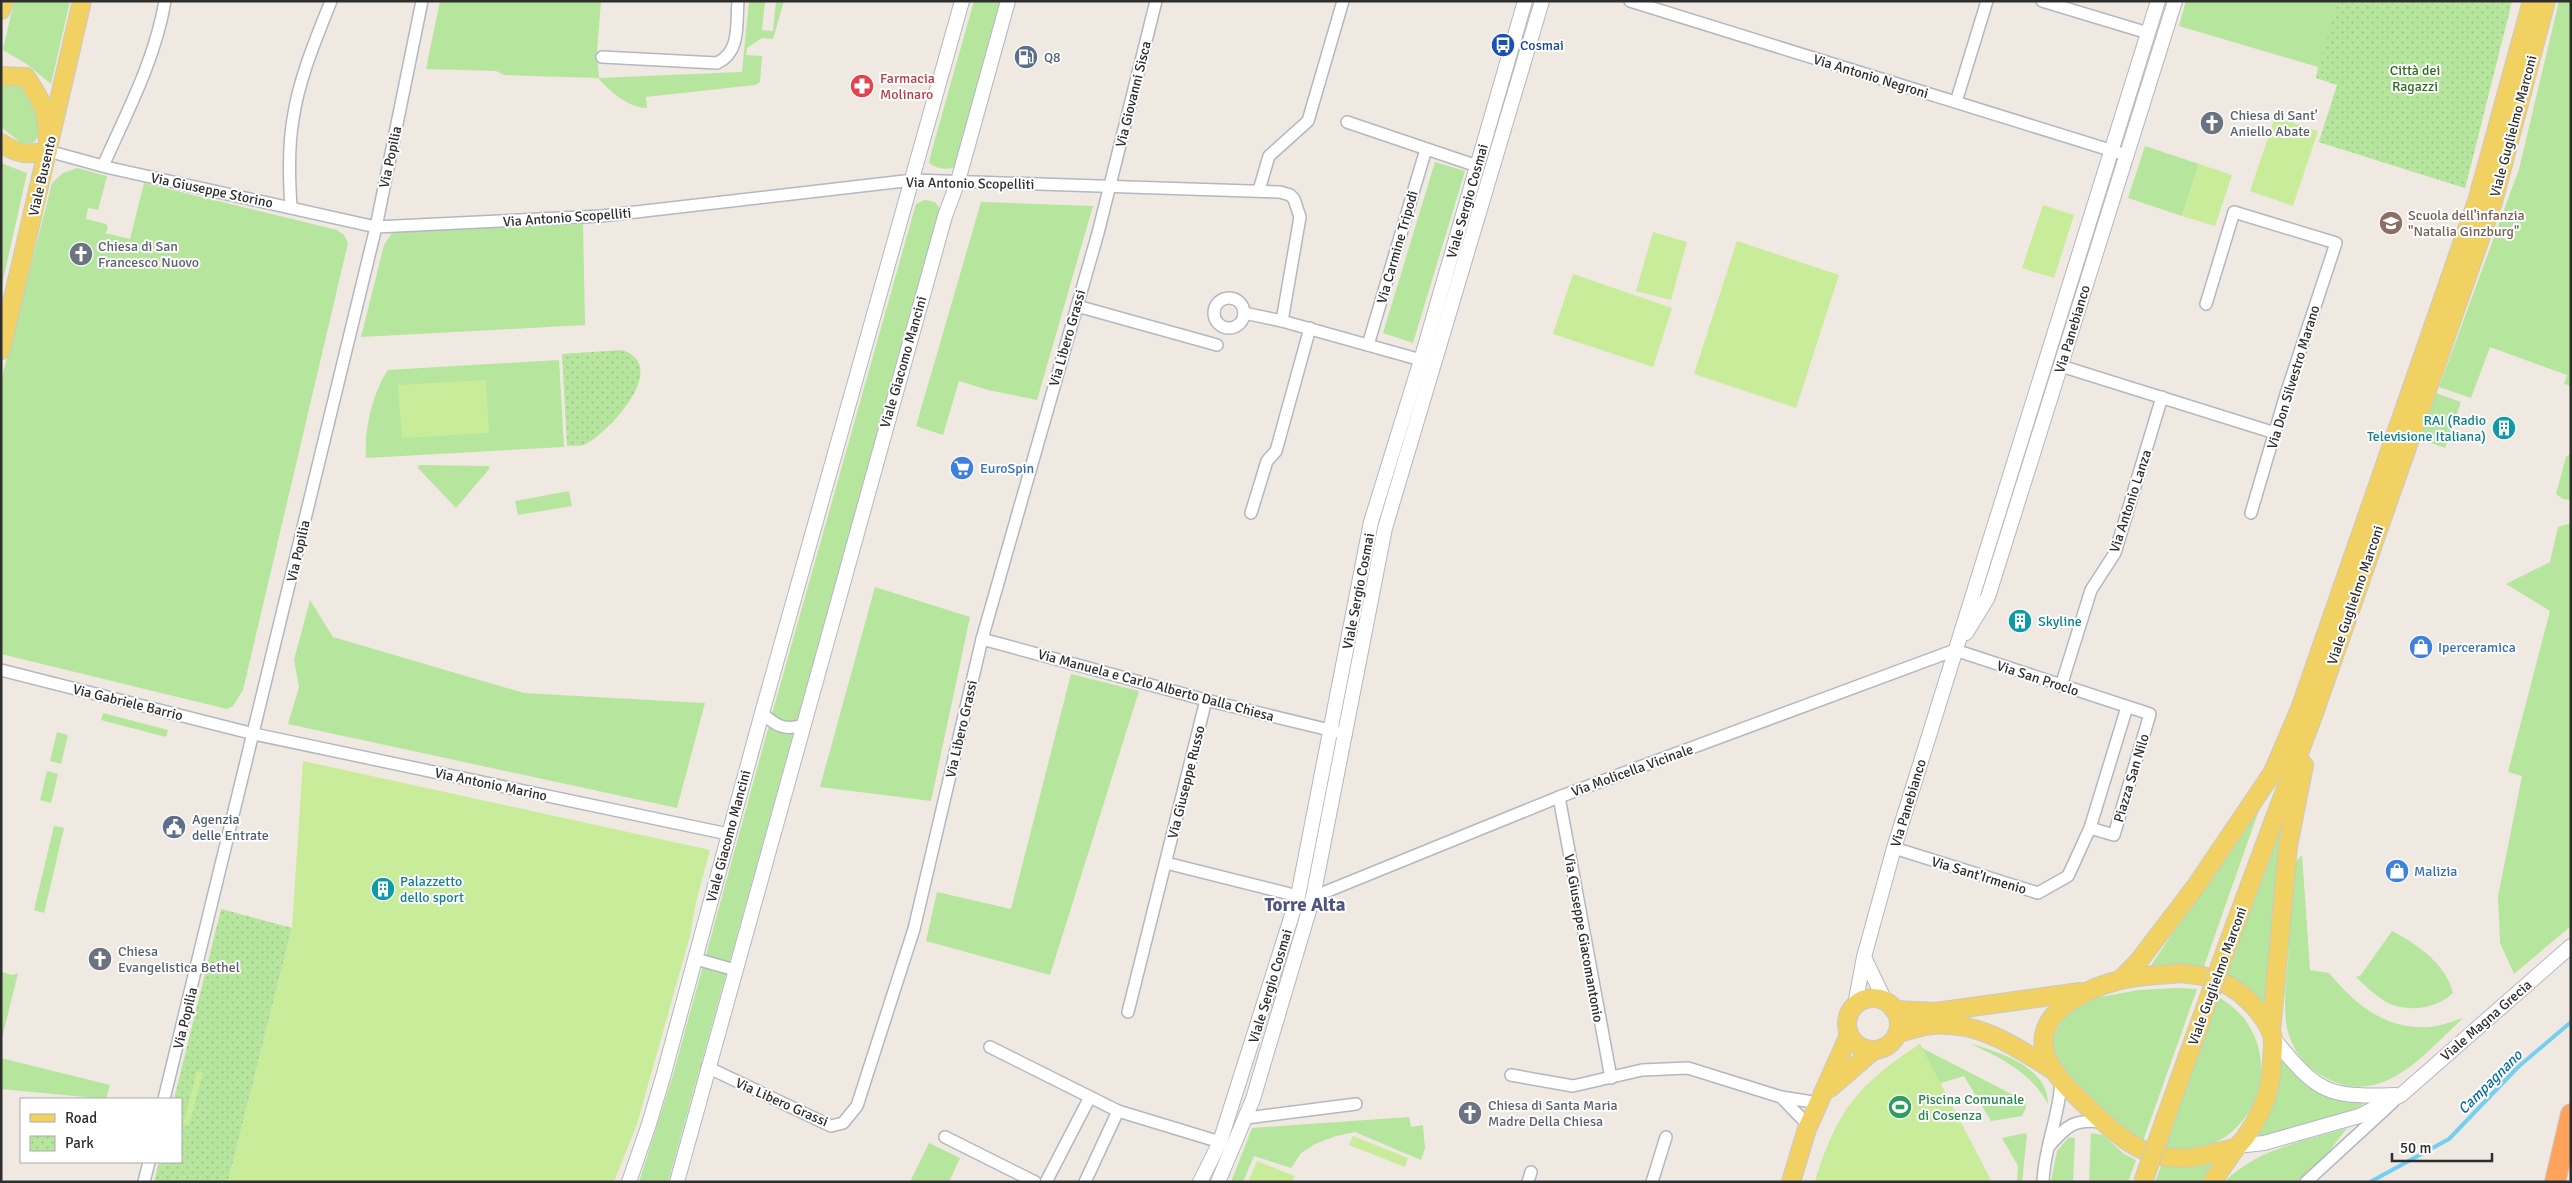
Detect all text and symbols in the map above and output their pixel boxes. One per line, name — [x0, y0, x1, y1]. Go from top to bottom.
bus stop icon: Cosmai — [1490, 32, 1516, 58]
place label: Cosmai — [1520, 37, 1564, 54]
street label: Via Giovanni Sisca — [1112, 39, 1155, 149]
fuel station icon: Q8 — [1013, 44, 1039, 70]
place label: Q8 — [1044, 49, 1061, 66]
street label: Via Antonio Negroni — [1811, 51, 1931, 102]
street label: Viale Guglielmo Marconi — [2486, 53, 2541, 199]
park label: Città dei Ragazzi — [2390, 62, 2440, 95]
place label: Farmacia Molinaro — [880, 70, 935, 103]
pharmacy icon: Farmacia Molinaro — [849, 73, 875, 99]
place label: Chiesa di Sant' Aniello Abate — [2230, 107, 2318, 140]
church icon: Chiesa di Sant' Aniello Abate — [2199, 110, 2225, 136]
street label: Via Popilia — [376, 125, 405, 190]
street label: Viale Busento — [25, 134, 60, 218]
street label: Viale Sergio Cosmai — [1443, 142, 1492, 260]
street label: Via Giuseppe Storino — [149, 169, 275, 212]
street label: Via Antonio Scopelliti — [906, 174, 1034, 193]
street label: Via Carmine Tripodi — [1373, 189, 1422, 306]
street label: Via Antonio Scopelliti — [502, 205, 632, 230]
place label: Scuola dell'infanzia "Natalia Ginzburg" — [2408, 207, 2525, 240]
school or university icon: Scuola dell'infanzia "Natalia Ginzburg" — [2378, 210, 2404, 236]
place label: Chiesa di San Francesco Nuovo — [98, 238, 199, 271]
church icon: Chiesa di San Francesco Nuovo — [68, 241, 94, 267]
street label: Via Panebianco — [2051, 283, 2094, 375]
street label: Via Libero Grassi — [1046, 288, 1089, 388]
street label: Viale Giacomo Mancini — [877, 294, 930, 430]
street label: Via Don Silvestro Marano — [2263, 303, 2323, 451]
place label: RAI (Radio Televisione Italiana) — [2367, 412, 2486, 445]
building icon: RAI (Radio Televisione Italiana) — [2491, 415, 2517, 441]
street label: Via Antonio Lanza — [2106, 447, 2155, 555]
supermarket icon: EuroSpin — [949, 455, 975, 481]
place label: EuroSpin — [980, 460, 1034, 477]
street label: Via Popilia — [283, 519, 314, 584]
street label: Viale Guglielmo Marconi — [2324, 523, 2387, 667]
street label: Viale Sergio Cosmai — [1339, 531, 1378, 651]
building icon: Skyline — [2007, 608, 2033, 634]
place label: Skyline — [2038, 613, 2082, 630]
shop icon: Iperceramica — [2408, 634, 2434, 660]
place label: Iperceramica — [2438, 639, 2516, 656]
street label: Via Manuela e Carlo Alberto Dalla Chiesa — [1036, 646, 1276, 725]
street label: Via San Proclo — [1995, 657, 2081, 700]
street label: Via Libero Grassi — [942, 679, 981, 780]
street label: Via Gabriele Barrio — [71, 681, 185, 724]
street label: Via Giuseppe Russo — [1164, 724, 1209, 840]
street label: Piazza San Nilo — [2110, 732, 2153, 824]
street label: Via Molicella Vicinale — [1569, 741, 1695, 800]
street label: Via Panebianco — [1887, 757, 1930, 849]
street label: Via Antonio Marino — [433, 764, 549, 805]
street label: Viale Giacomo Mancini — [703, 768, 754, 904]
place label: Agenzia delle Entrate — [192, 811, 269, 844]
public building icon: Agenzia delle Entrate — [161, 814, 187, 840]
street label: Via Giuseppe Giacomantonio — [1560, 852, 1607, 1024]
street label: Via Sant'Irmenio — [1929, 853, 2028, 898]
shop icon: Malizia — [2384, 858, 2410, 884]
place label: Malizia — [2414, 863, 2457, 880]
place label: Palazzetto dello sport — [400, 873, 464, 906]
building icon: Palazzetto dello sport — [370, 876, 396, 902]
district label: Torre Alta — [1265, 893, 1346, 917]
street label: Viale Guglielmo Marconi — [2185, 905, 2250, 1048]
street label: Viale Sergio Cosmai — [1245, 927, 1296, 1045]
place label: Chiesa Evangelistica Bethel — [118, 943, 240, 976]
church icon: Chiesa Evangelistica Bethel — [87, 946, 113, 972]
street label: Viale Magna Grecia — [2437, 976, 2535, 1065]
street label: Via Popilia — [170, 985, 201, 1051]
water label: Campagnano — [2454, 1045, 2527, 1118]
street label: Via Libero Grassi — [733, 1074, 831, 1131]
place label: Piscina Comunale di Cosenza — [1918, 1091, 2024, 1124]
sports icon: Piscina Comunale di Cosenza — [1887, 1094, 1913, 1120]
place label: Chiesa di Santa Maria Madre Della Chiesa — [1488, 1097, 1618, 1130]
legend — [20, 1098, 182, 1163]
church icon: Chiesa di Santa Maria Madre Della Chiesa — [1457, 1100, 1483, 1126]
text: Road — [65, 1109, 97, 1127]
scale bar — [2392, 1130, 2492, 1162]
text: Park — [65, 1134, 94, 1152]
text: 50 m — [2400, 1139, 2431, 1157]

